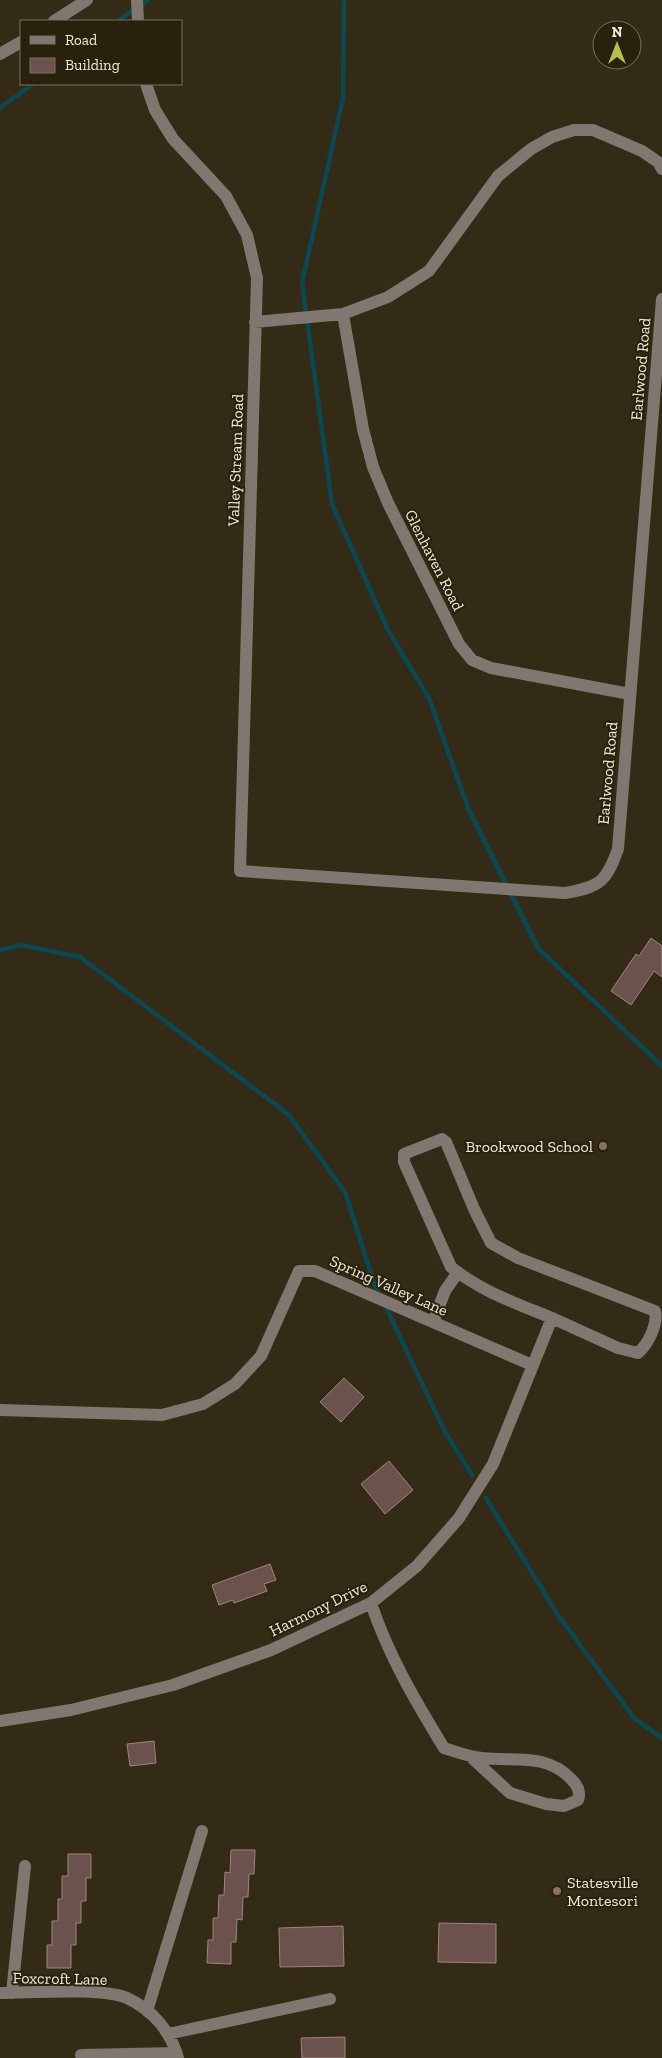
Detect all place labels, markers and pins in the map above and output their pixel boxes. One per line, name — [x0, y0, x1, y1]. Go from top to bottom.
place label: Brookwood School — [465, 1137, 593, 1156]
marker: Brookwood School — [597, 1140, 609, 1152]
place label: Statesville Montesori — [567, 1873, 639, 1910]
marker: Statesville Montesori — [551, 1885, 563, 1897]

